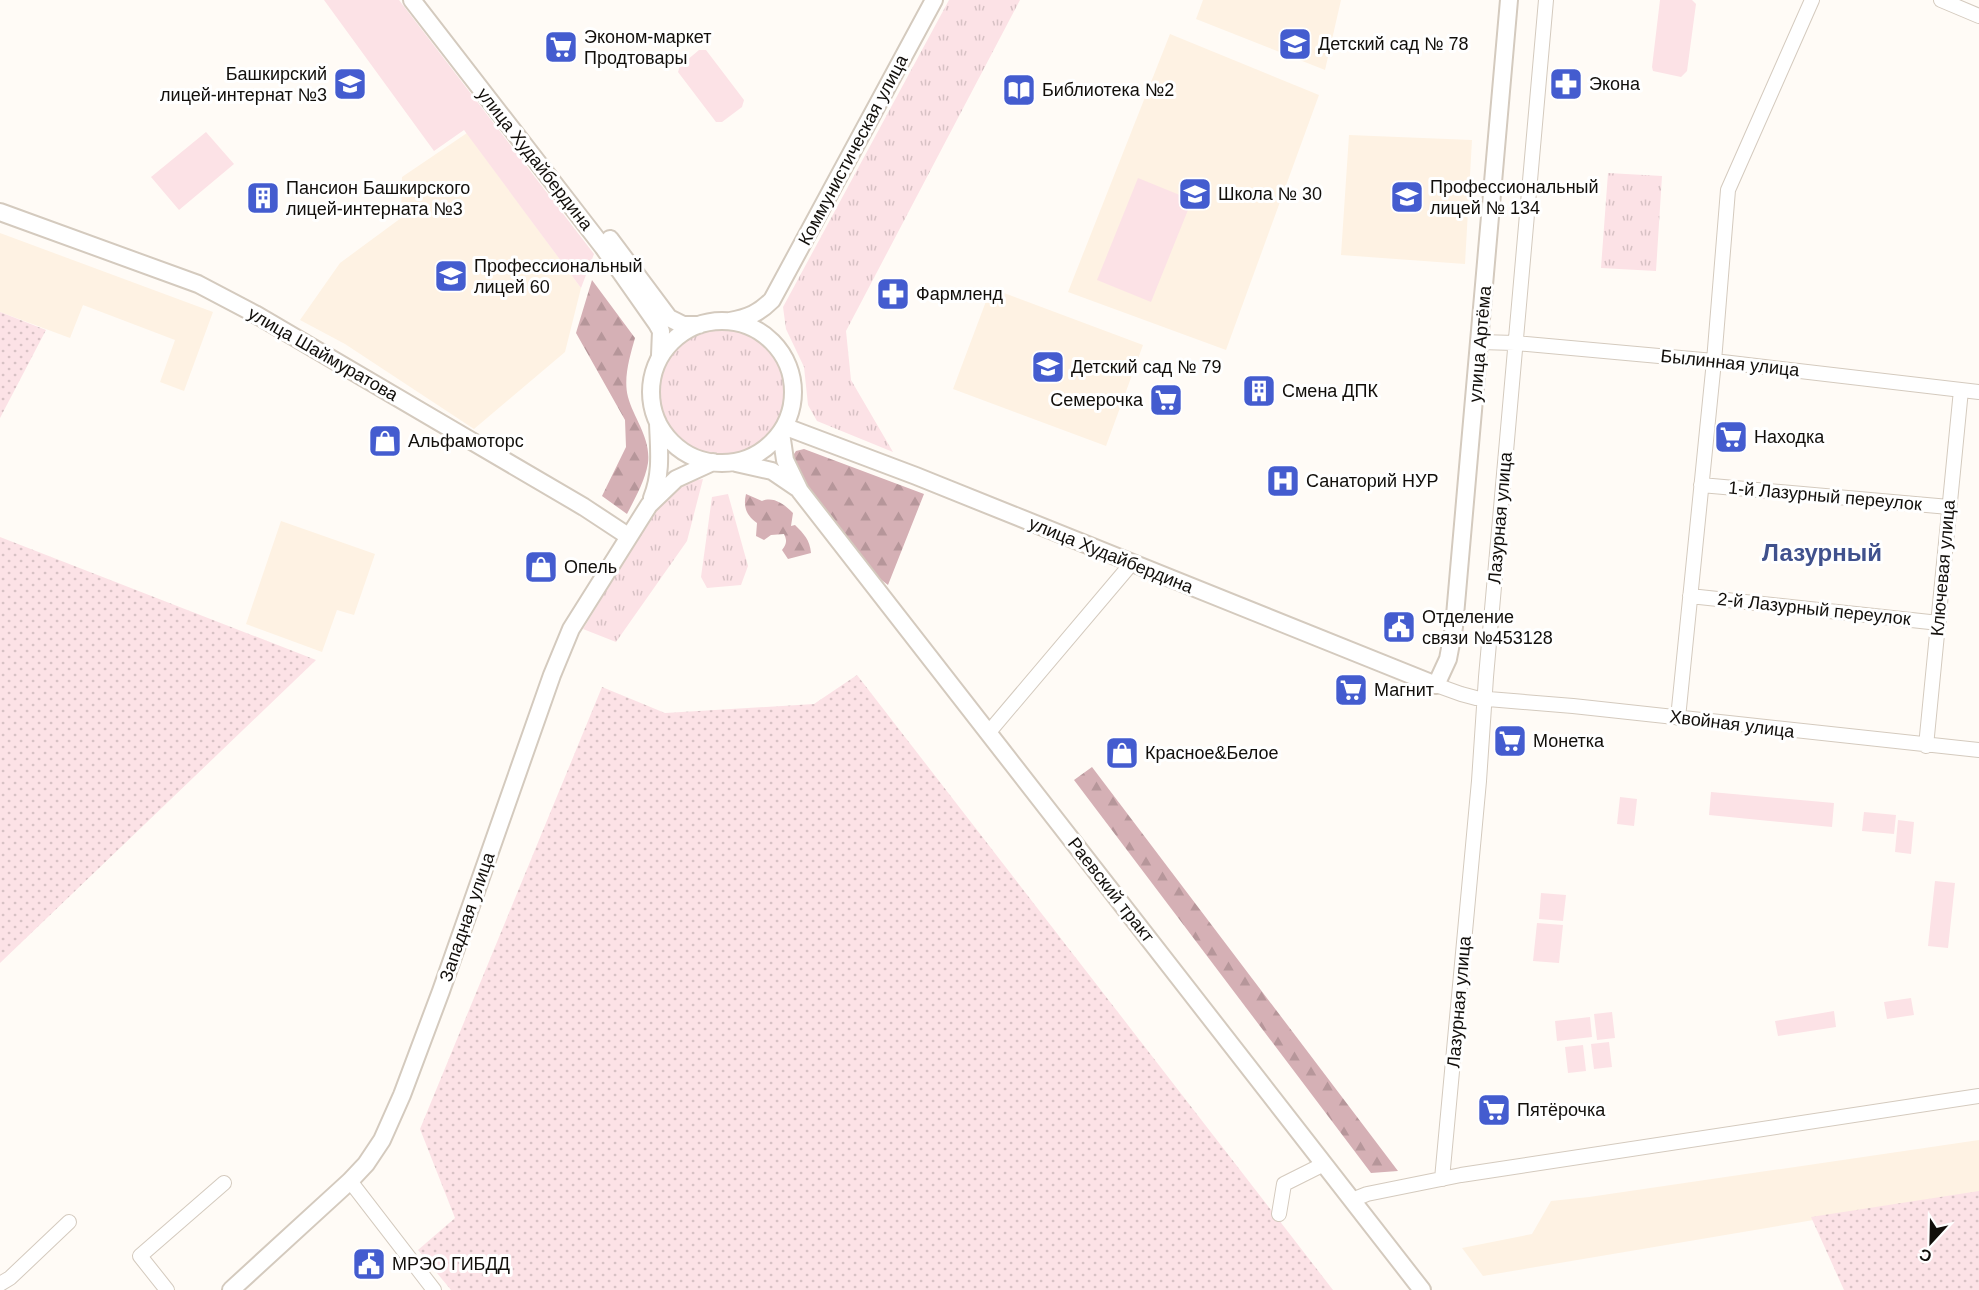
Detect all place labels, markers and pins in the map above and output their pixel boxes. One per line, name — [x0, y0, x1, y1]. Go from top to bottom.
school or university icon: Детский сад № 78 — [1277, 26, 1313, 62]
place label: Эконом-маркет Продтовары — [584, 27, 711, 68]
supermarket icon: Эконом-маркет Продтовары — [543, 29, 579, 65]
place label: Детский сад № 78 — [1318, 34, 1468, 54]
place label: Башкирский лицей-интернат №3 — [160, 64, 327, 105]
school or university icon: Башкирский лицей-интернат №3 — [332, 66, 368, 102]
pharmacy icon: Экона — [1548, 66, 1584, 102]
library icon: Библиотека №2 — [1001, 72, 1037, 108]
place label: Экона — [1589, 74, 1641, 94]
place label: Библиотека №2 — [1042, 80, 1174, 100]
school or university icon: Школа № 30 — [1177, 176, 1213, 212]
place label: Профессиональный лицей № 134 — [1430, 177, 1599, 218]
place label: Пансион Башкирского лицей-интерната №3 — [286, 178, 470, 219]
school or university icon: Профессиональный лицей № 134 — [1389, 179, 1425, 215]
building icon: Пансион Башкирского лицей-интерната №3 — [245, 180, 281, 216]
place label: Школа № 30 — [1218, 184, 1322, 204]
place label: Профессиональный лицей 60 — [474, 256, 643, 297]
school or university icon: Профессиональный лицей 60 — [433, 258, 469, 294]
pharmacy icon: Фармленд — [875, 276, 911, 312]
place label: Фармленд — [916, 284, 1004, 304]
school or university icon: Детский сад № 79 — [1030, 349, 1066, 385]
place label: Детский сад № 79 — [1071, 357, 1221, 377]
building icon: Смена ДПК — [1241, 373, 1277, 409]
place label: Смена ДПК — [1282, 381, 1378, 401]
supermarket icon: Семерочка — [1148, 382, 1184, 418]
place label: Семерочка — [1050, 390, 1144, 410]
supermarket icon: Находка — [1713, 419, 1749, 455]
shop icon: Альфамоторс — [367, 423, 403, 459]
place label: Находка — [1754, 427, 1825, 447]
place label: Альфамоторс — [408, 431, 524, 451]
hospital icon: Санаторий НУР — [1265, 463, 1301, 499]
place label: Санаторий НУР — [1306, 471, 1438, 491]
shop icon: Опель — [523, 549, 559, 585]
place label: Опель — [564, 557, 617, 577]
place label: Отделение связи №453128 — [1422, 607, 1553, 648]
public building icon: Отделение связи №453128 — [1381, 609, 1417, 645]
supermarket icon: Магнит — [1333, 672, 1369, 708]
place label: Магнит — [1374, 680, 1434, 700]
supermarket icon: Монетка — [1492, 723, 1528, 759]
place label: Монетка — [1533, 731, 1605, 751]
shop icon: Красное&Белое — [1104, 735, 1140, 771]
place label: Красное&Белое — [1145, 743, 1278, 763]
supermarket icon: Пятёрочка — [1476, 1092, 1512, 1128]
place label: Пятёрочка — [1517, 1100, 1606, 1120]
public building icon: МРЭО ГИБДД — [351, 1246, 387, 1282]
place label: МРЭО ГИБДД — [392, 1254, 510, 1274]

